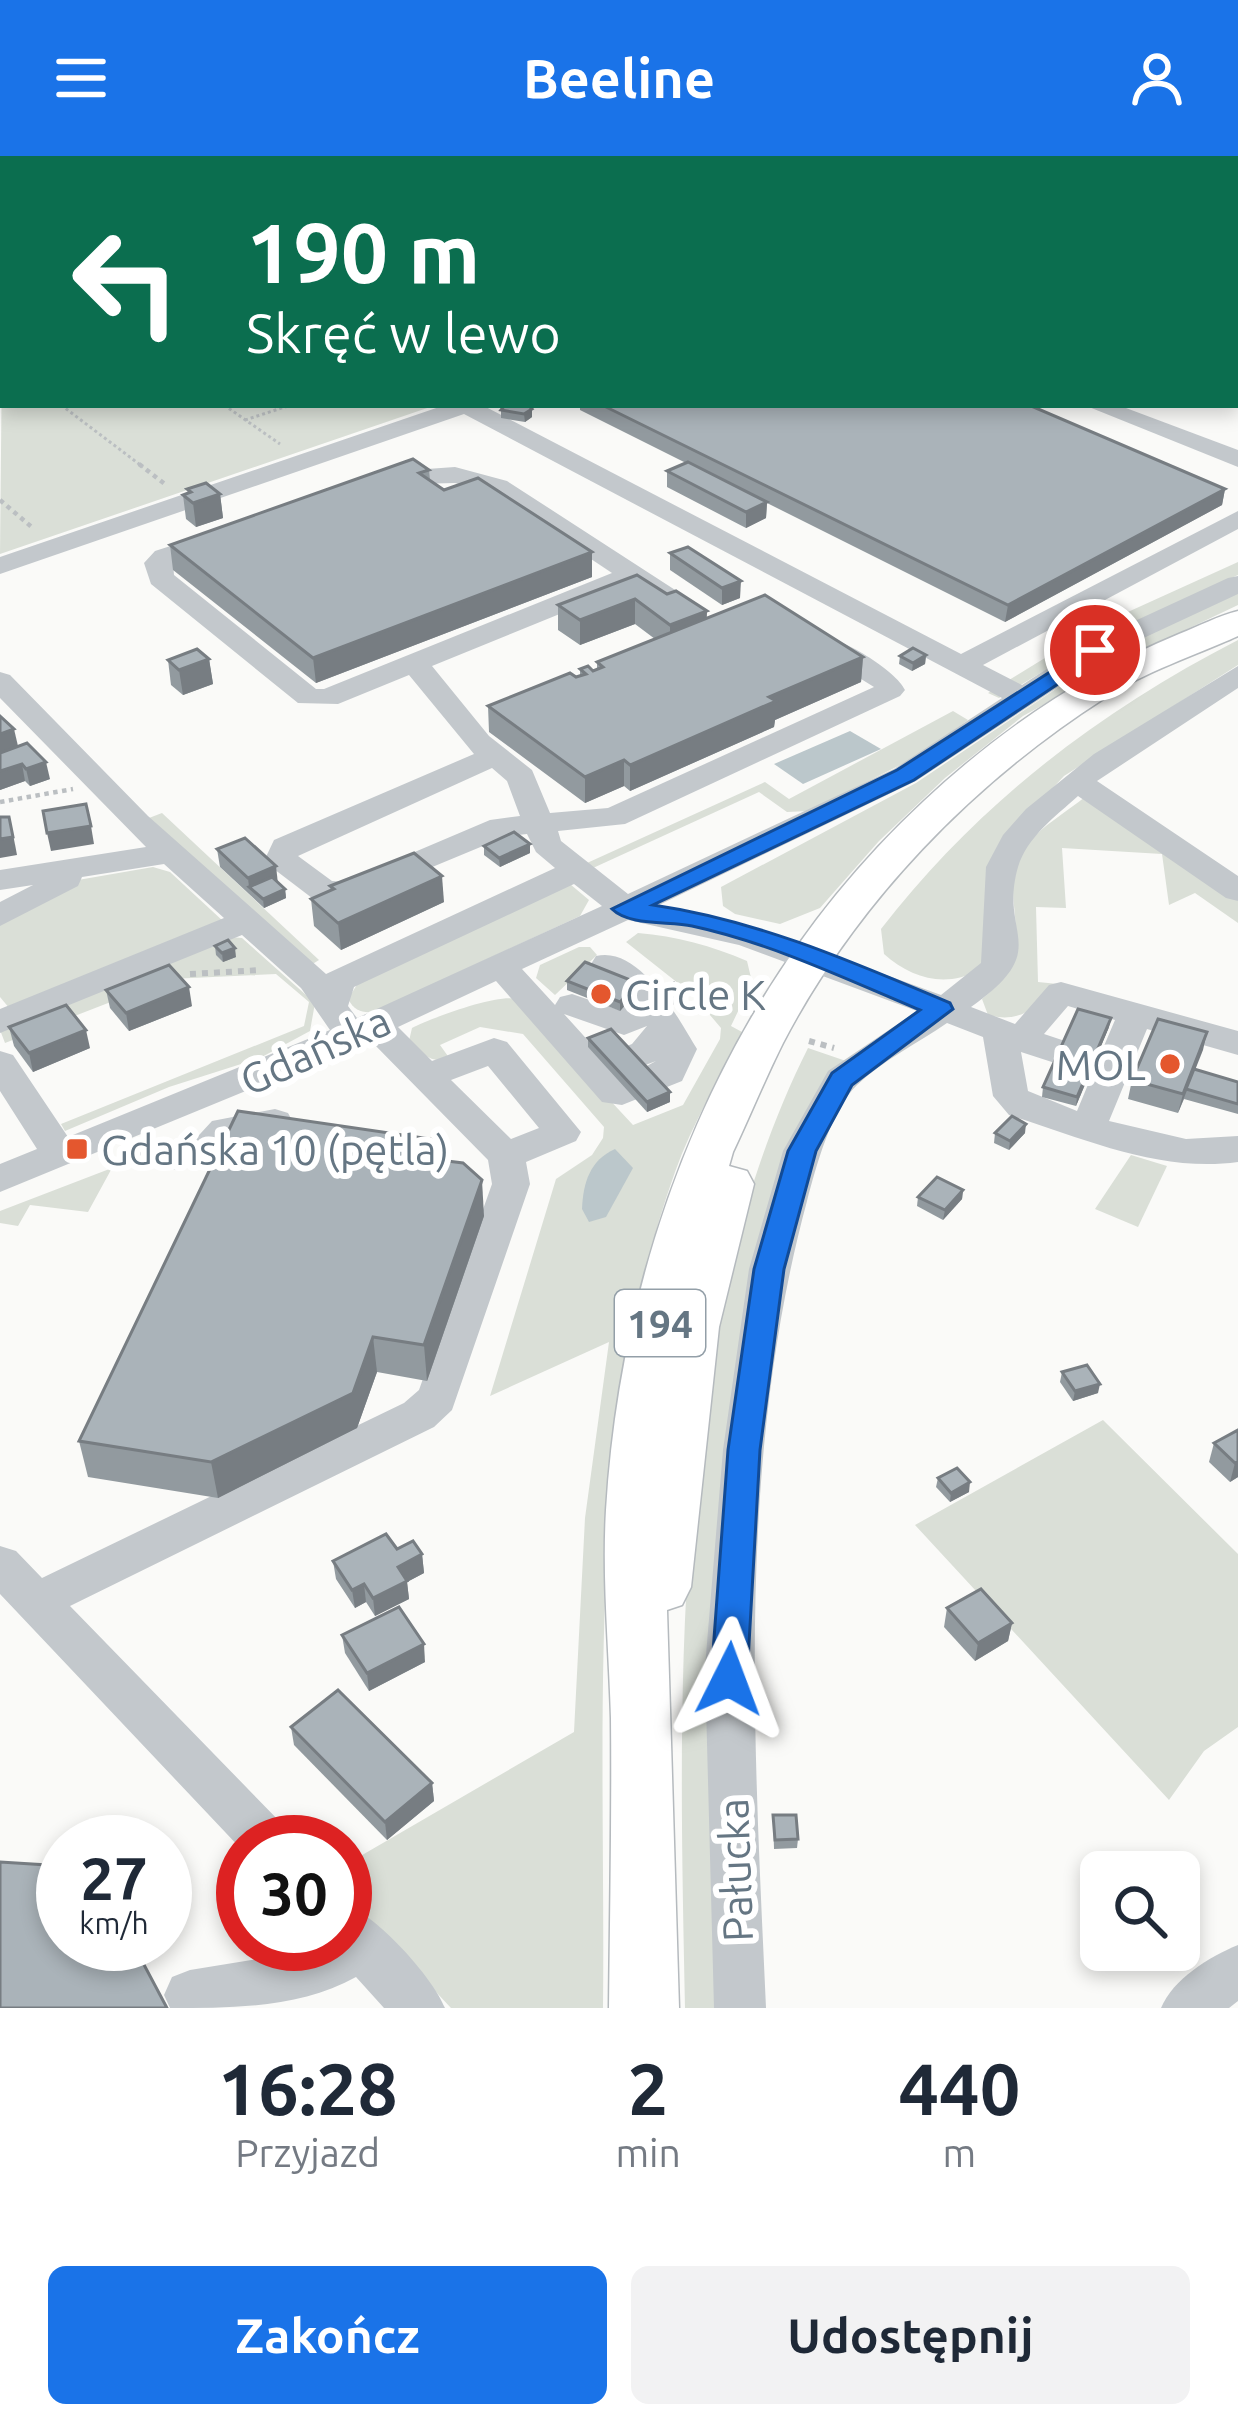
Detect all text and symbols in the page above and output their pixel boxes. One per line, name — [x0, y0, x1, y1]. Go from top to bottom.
icon: menu — [48, 45, 114, 111]
icon: person — [1124, 45, 1190, 111]
text: Beeline — [523, 48, 715, 108]
icon: left — [48, 204, 204, 360]
text: 190 m — [246, 205, 480, 299]
text: Skręć w lewo — [246, 303, 561, 363]
pin — [1044, 599, 1146, 701]
icon: arrive — [1062, 617, 1128, 683]
place label: Circle K — [625, 971, 766, 1018]
marker: Circle K — [588, 981, 614, 1007]
street label: Gdańska — [233, 996, 397, 1104]
place label: MOL — [1056, 1041, 1146, 1088]
marker: MOL — [1157, 1051, 1183, 1077]
place label: Gdańska 10 (pętla) — [101, 1126, 449, 1173]
marker: Gdańska 10 (pętla) — [64, 1136, 90, 1162]
road number: 194 — [615, 1290, 705, 1356]
position arrow — [666, 1616, 792, 1742]
street label: Pałucka — [709, 1797, 761, 1943]
speed limit sign: 30 — [216, 1815, 372, 1971]
text: 27 — [80, 1844, 148, 1911]
map controls — [1080, 1851, 1200, 1971]
button: search — [1080, 1851, 1200, 1971]
text: km/h — [79, 1906, 149, 1940]
text: 16:28 — [218, 2048, 398, 2129]
text: 2 — [628, 2048, 668, 2129]
text: 440 — [898, 2048, 1020, 2129]
text: Przyjazd — [235, 2131, 380, 2174]
text: min — [615, 2131, 681, 2174]
text: m — [943, 2131, 976, 2174]
button: Zakończ — [48, 2266, 607, 2404]
button: Udostępnij — [631, 2266, 1190, 2404]

